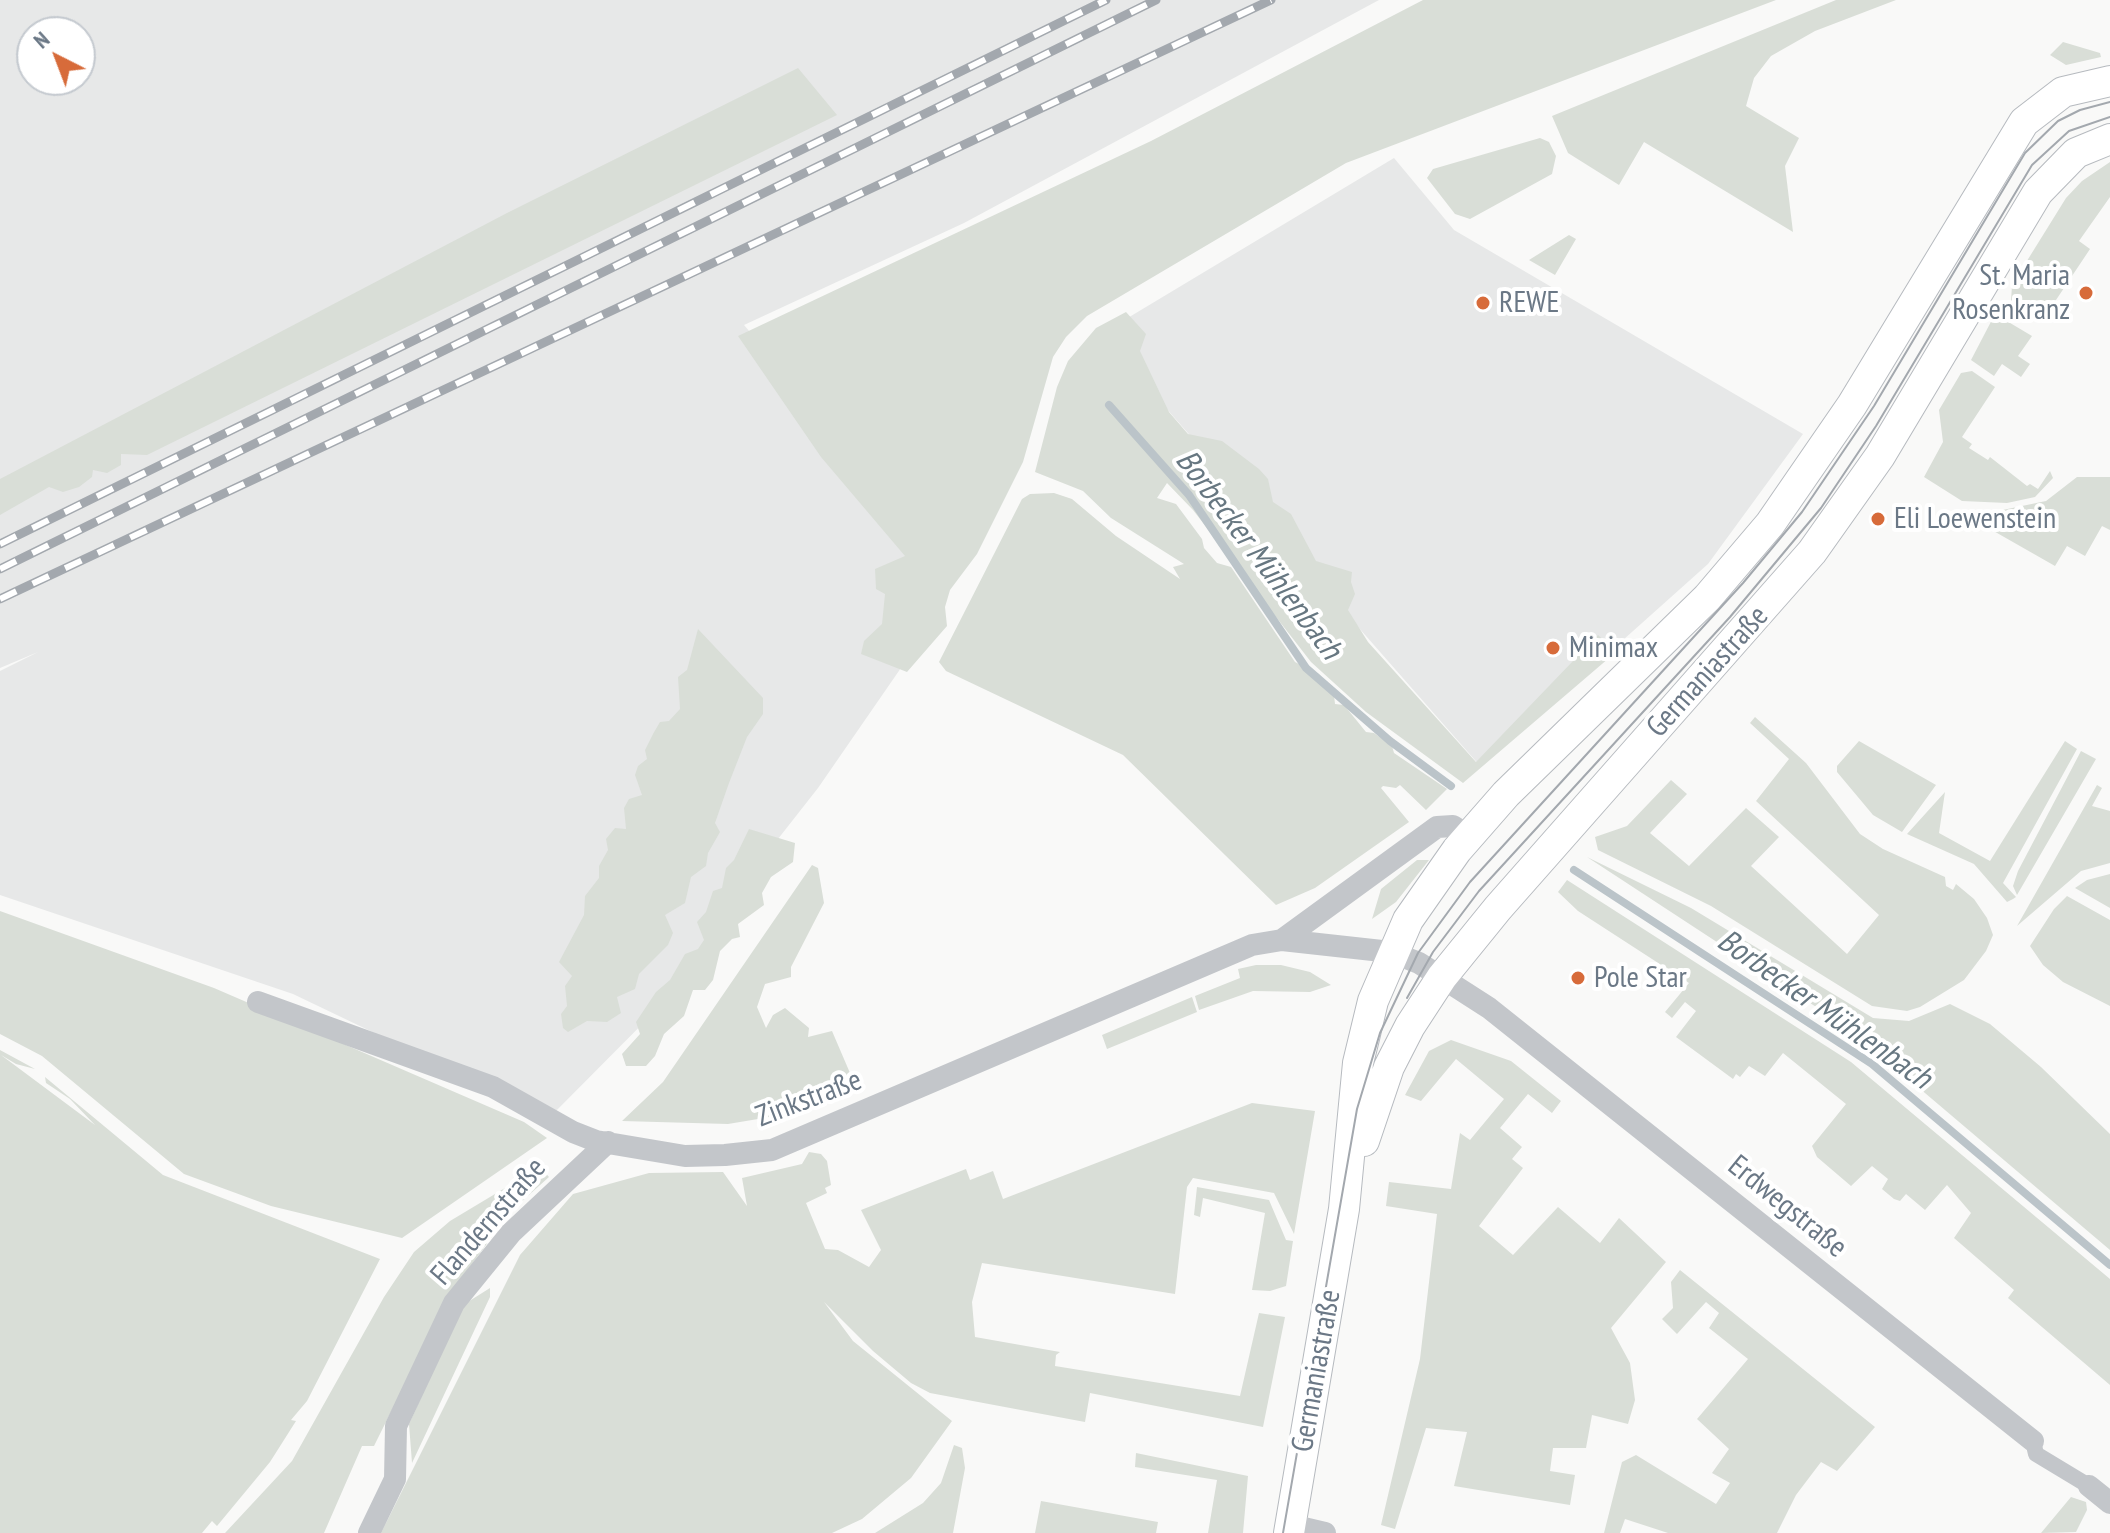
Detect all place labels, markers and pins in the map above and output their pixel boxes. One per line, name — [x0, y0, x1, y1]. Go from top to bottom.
place label: St. Maria Rosenkranz — [1952, 258, 2070, 328]
marker: St. Maria Rosenkranz — [2077, 284, 2095, 302]
place label: REWE — [1499, 285, 1559, 321]
marker: REWE — [1474, 294, 1492, 312]
place label: Eli Loewenstein — [1894, 501, 2056, 537]
marker: Eli Loewenstein — [1869, 510, 1887, 528]
place label: Minimax — [1569, 630, 1658, 666]
marker: Minimax — [1544, 639, 1562, 657]
place label: Pole Star — [1594, 960, 1687, 996]
marker: Pole Star — [1569, 969, 1587, 987]

